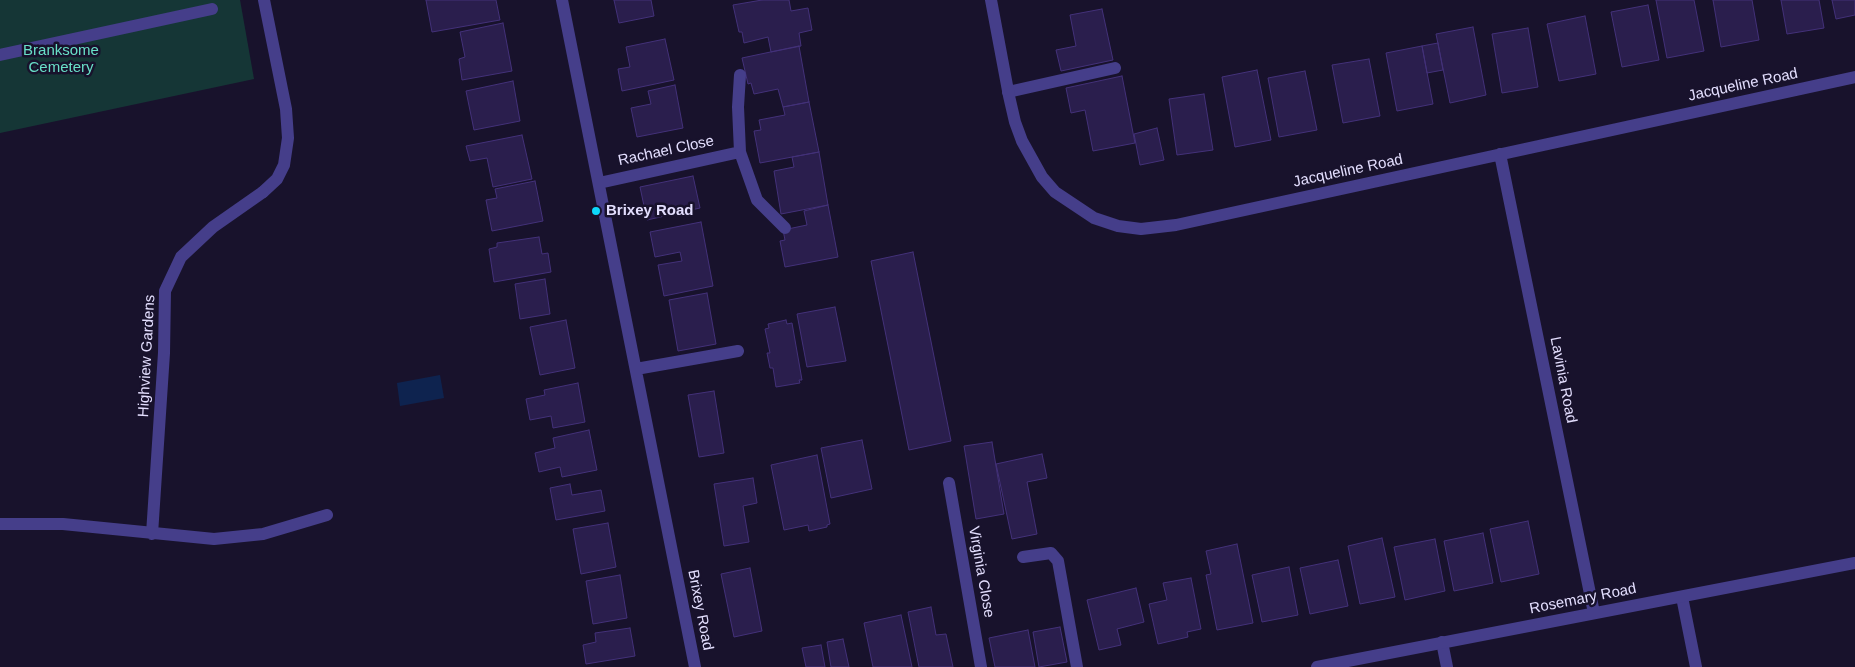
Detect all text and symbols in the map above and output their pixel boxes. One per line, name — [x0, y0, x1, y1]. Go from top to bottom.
park label: Branksome Cemetery — [23, 42, 99, 77]
street label: Jacqueline Road — [1686, 65, 1800, 105]
street label: Rachael Close — [616, 132, 716, 170]
street label: Jacqueline Road — [1291, 151, 1405, 191]
place label: Brixey Road — [606, 202, 694, 220]
marker: Brixey Road — [590, 205, 602, 217]
street label: Highview Gardens — [135, 294, 159, 418]
street label: Lavinia Road — [1546, 335, 1580, 425]
street label: Virginia Close — [964, 525, 998, 619]
street label: Brixey Road — [683, 568, 717, 652]
street label: Rosemary Road — [1528, 580, 1638, 618]

